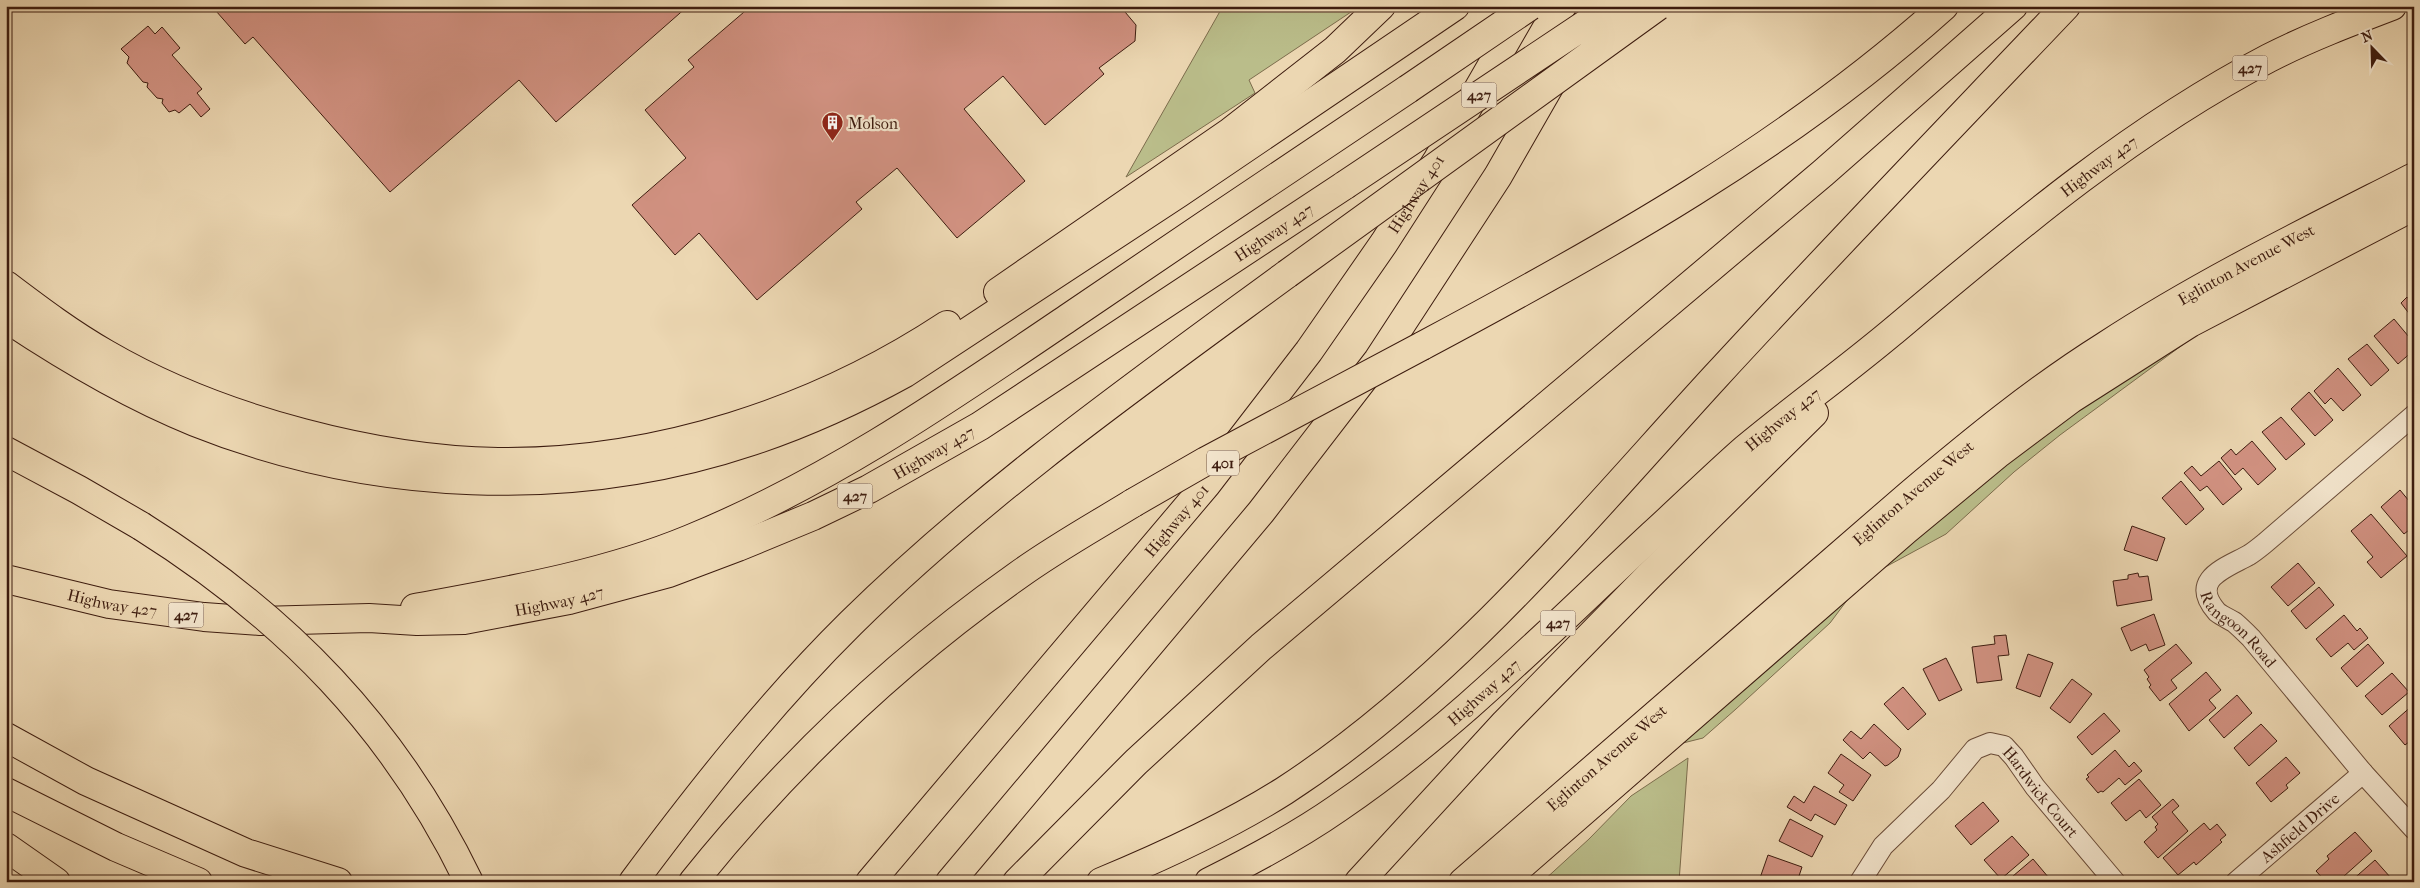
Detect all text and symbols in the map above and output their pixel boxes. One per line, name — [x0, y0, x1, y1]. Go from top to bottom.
north arrow — [2348, 22, 2398, 72]
text: N — [2359, 26, 2376, 46]
road number: 427 — [2232, 56, 2268, 80]
road number: 427 — [1462, 82, 1496, 108]
building icon: Molson — [820, 111, 844, 142]
place label: Molson — [848, 114, 899, 133]
street label: Highway 427 — [2057, 132, 2141, 201]
street label: Highway 401 — [1384, 152, 1448, 237]
street label: Highway 427 — [1231, 200, 1317, 266]
street label: Eglinton Avenue West — [2175, 220, 2318, 309]
street label: Highway 427 — [1741, 384, 1824, 455]
street label: Highway 427 — [890, 422, 978, 483]
street label: Eglinton Avenue West — [1849, 436, 1978, 550]
road number: 401 — [1207, 450, 1239, 476]
street label: Highway 401 — [1141, 480, 1213, 561]
road number: 427 — [838, 484, 872, 508]
street label: Highway 427 — [513, 582, 606, 620]
street label: Highway 427 — [65, 585, 158, 621]
street label: Rangoon Road — [2196, 589, 2280, 672]
road number: 427 — [168, 602, 204, 628]
road number: 427 — [1540, 610, 1576, 636]
street label: Highway 427 — [1444, 655, 1524, 730]
street label: Eglinton Avenue West — [1543, 701, 1671, 815]
street label: Hardwick Court — [1999, 742, 2083, 842]
street label: Ashfield Drive — [2256, 789, 2343, 867]

